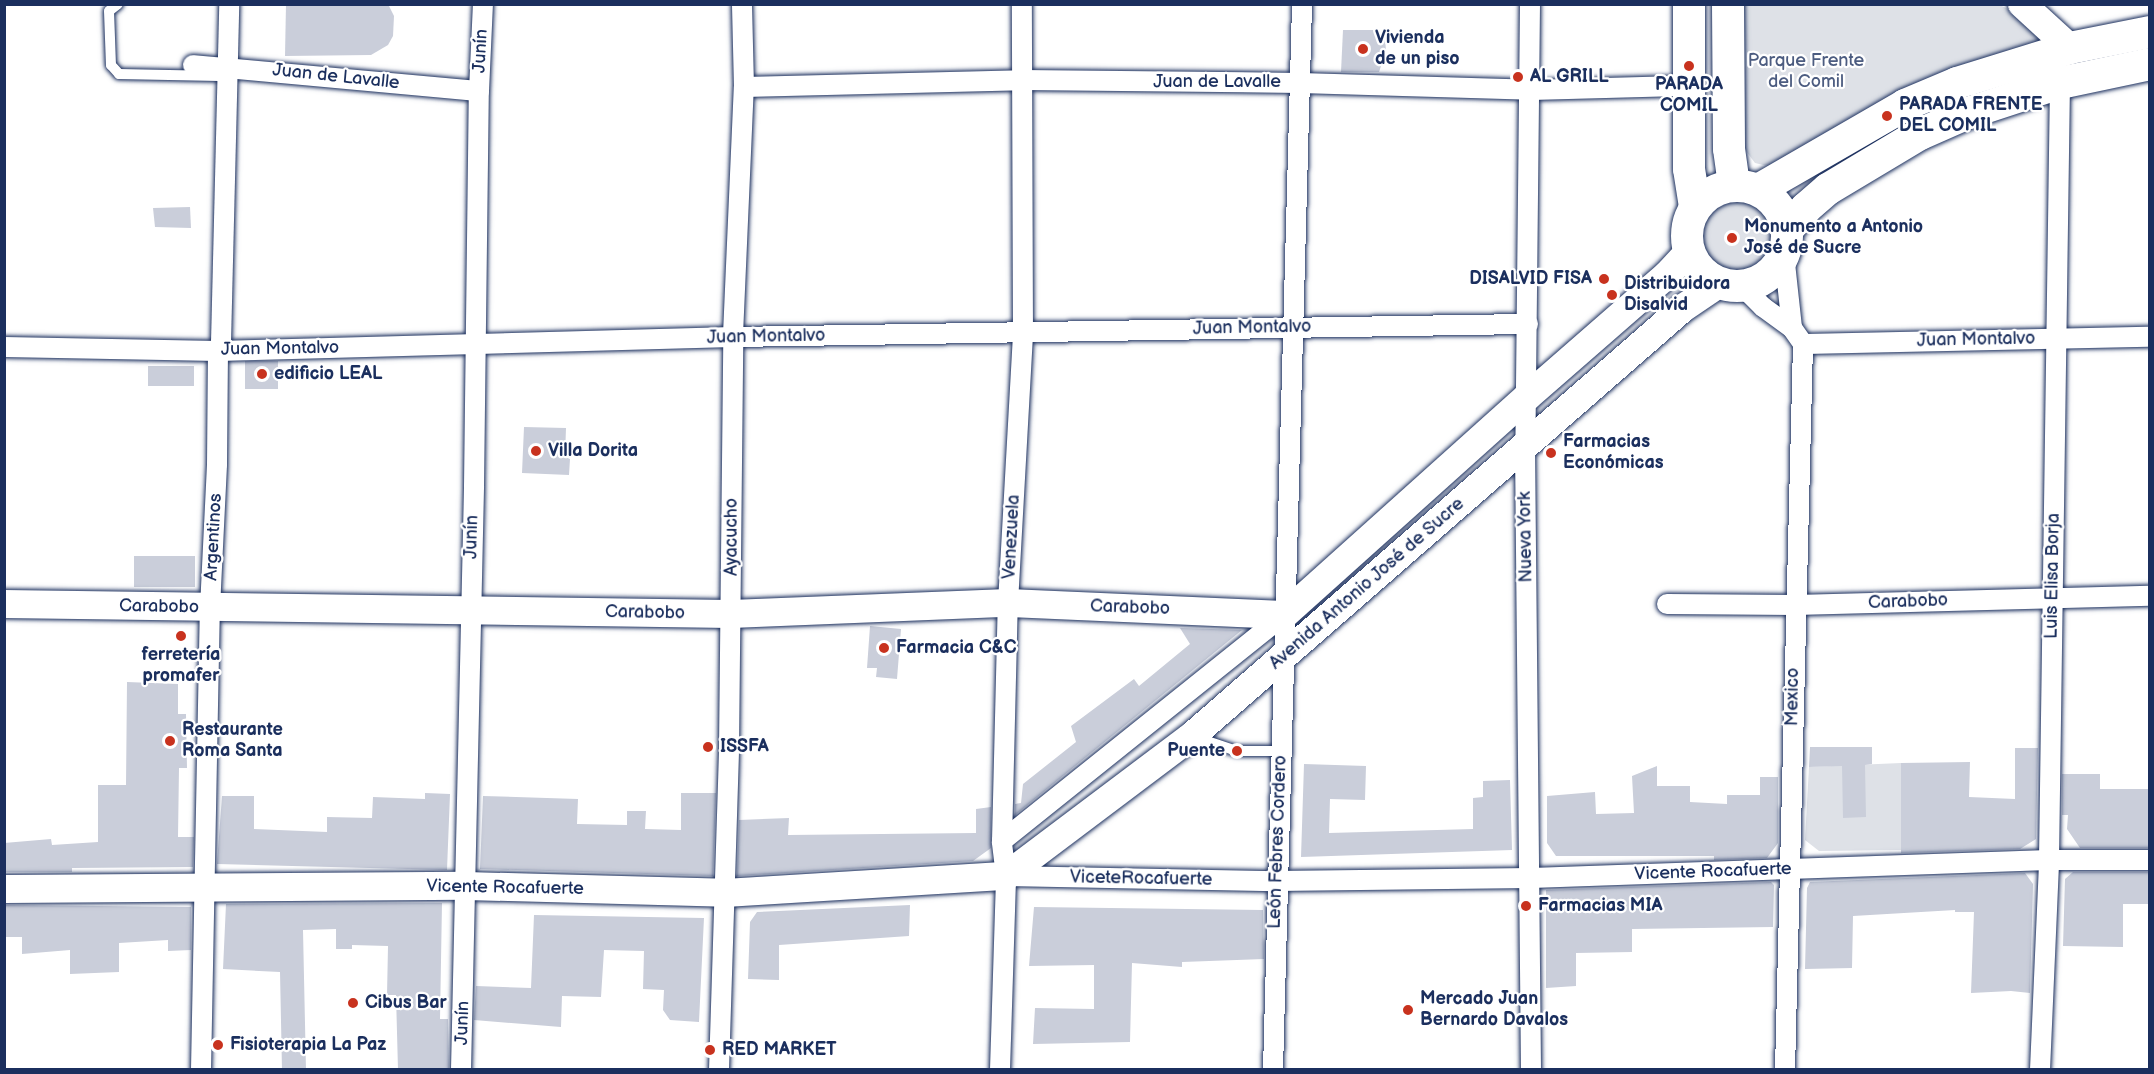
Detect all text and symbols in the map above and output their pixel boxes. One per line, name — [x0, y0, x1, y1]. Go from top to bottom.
street label: Junín — [469, 28, 493, 74]
place label: Vivienda de un piso — [1375, 28, 1460, 70]
marker: Vivienda de un piso — [1356, 42, 1370, 56]
park label: Parque Frente del Comil — [1748, 51, 1864, 94]
marker: PARADA COMIL — [1682, 59, 1696, 73]
street label: Juan de Lavalle — [271, 60, 401, 94]
place label: AL GRILL — [1530, 66, 1609, 88]
marker: AL GRILL — [1511, 70, 1525, 84]
street label: Juan de Lavalle — [1153, 71, 1281, 93]
place label: PARADA COMIL — [1655, 75, 1723, 118]
place label: PARADA FRENTE DEL COMIL — [1899, 95, 2042, 138]
marker: PARADA FRENTE DEL COMIL — [1880, 109, 1894, 123]
place label: Monumento a Antonio José de Sucre — [1744, 217, 1923, 260]
marker: Monumento a Antonio José de Sucre — [1725, 231, 1739, 245]
place label: DISALVID FISA — [1469, 268, 1592, 290]
marker: DISALVID FISA — [1597, 272, 1611, 286]
place label: Distribuidora Disalvid — [1624, 274, 1730, 316]
marker: Distribuidora Disalvid — [1605, 288, 1619, 302]
street label: Juan Montalvo — [1193, 316, 1311, 340]
street label: Juan Montalvo — [707, 325, 825, 349]
street label: Juan Montalvo — [1917, 328, 2035, 352]
street label: Juan Montalvo — [221, 337, 339, 361]
place label: edificio LEAL — [274, 363, 382, 385]
marker: edificio LEAL — [255, 367, 269, 381]
place label: Farmacias Económicas — [1563, 432, 1664, 474]
place label: Villa Dorita — [548, 440, 638, 462]
marker: Villa Dorita — [529, 444, 543, 458]
marker: Farmacias Económicas — [1544, 446, 1558, 460]
street label: Nueva York — [1514, 491, 1538, 583]
street label: Argentinos — [201, 493, 227, 581]
street label: Avenida Antonio José de Sucre — [1265, 493, 1469, 675]
street label: Venezuela — [999, 494, 1025, 580]
street label: Ayacucho — [721, 498, 743, 576]
street label: Luis Elisa Borja — [2041, 513, 2065, 639]
street label: Junín — [460, 515, 484, 559]
street label: Carabobo — [1868, 590, 1948, 614]
street label: Carabobo — [119, 596, 199, 618]
street label: Carabobo — [1090, 596, 1170, 620]
street label: Carabobo — [605, 602, 685, 624]
marker: ferretería promafer — [174, 629, 188, 643]
place label: Farmacia C&C — [896, 637, 1017, 659]
marker: Farmacia C&C — [877, 641, 891, 655]
place label: ferretería promafer — [142, 645, 220, 688]
street label: Mexico — [1782, 668, 1804, 726]
place label: Restaurante Roma Santa — [182, 720, 283, 762]
marker: Restaurante Roma Santa — [163, 734, 177, 748]
place label: ISSFA — [720, 736, 769, 758]
marker: ISSFA — [701, 740, 715, 754]
place label: Puente — [1167, 740, 1225, 762]
marker: Puente — [1230, 744, 1244, 758]
street label: León Febres Cordero — [1264, 755, 1292, 929]
street label: Vicente Rocafuerte — [1634, 858, 1792, 886]
street label: ViceteRocafuerte — [1070, 867, 1212, 891]
street label: Vicente Rocafuerte — [426, 876, 584, 900]
place label: Farmacias MIA — [1538, 895, 1663, 917]
marker: Farmacias MIA — [1519, 899, 1533, 913]
place label: Mercado Juan Bernardo Davalos — [1420, 989, 1568, 1032]
place label: Cibus Bar — [365, 992, 447, 1014]
marker: Cibus Bar — [346, 996, 360, 1010]
street label: Junín — [451, 1001, 475, 1045]
marker: Mercado Juan Bernardo Davalos — [1401, 1003, 1415, 1017]
place label: Fisioterapia La Paz — [230, 1034, 386, 1056]
marker: Fisioterapia La Paz — [211, 1038, 225, 1052]
place label: RED MARKET — [722, 1039, 836, 1061]
marker: RED MARKET — [703, 1043, 717, 1057]

